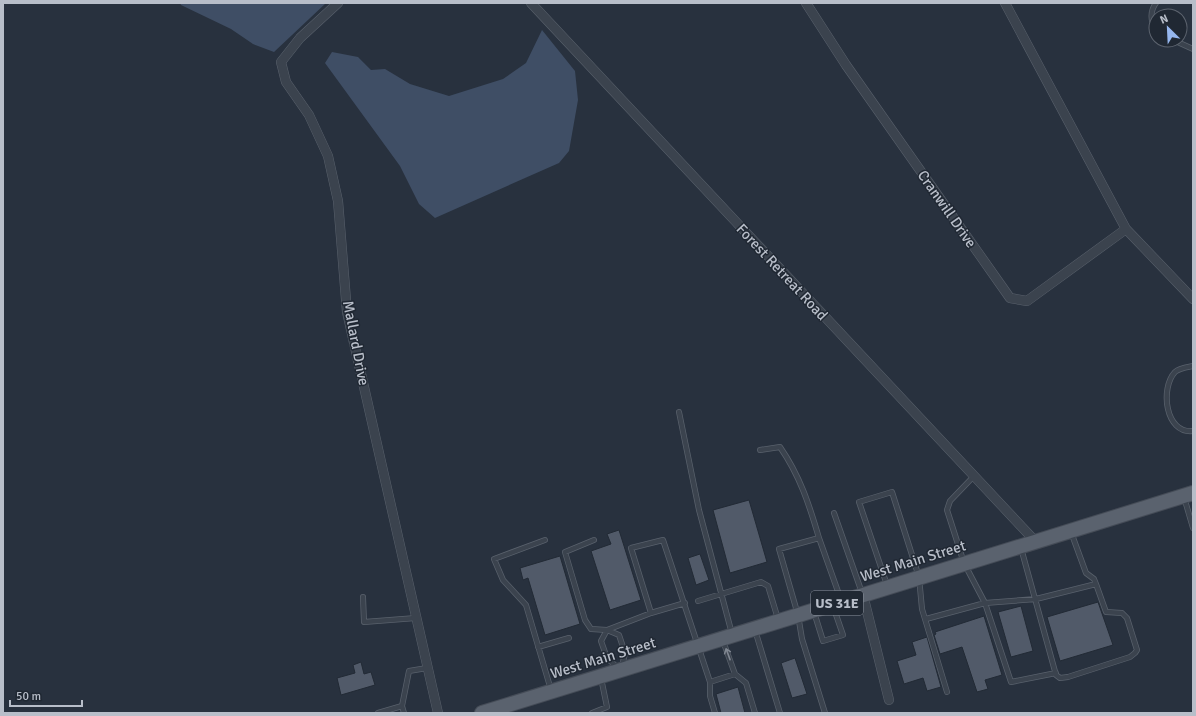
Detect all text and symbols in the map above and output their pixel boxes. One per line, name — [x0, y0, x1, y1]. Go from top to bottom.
north arrow — [1148, 8, 1188, 48]
text: N — [1158, 12, 1170, 27]
street label: Cranwill Drive — [914, 167, 980, 251]
street label: Forest Retreat Road — [733, 220, 831, 324]
street label: Mallard Drive — [339, 299, 373, 387]
street label: West Main Street — [858, 536, 968, 586]
road number: US 31E — [811, 591, 863, 615]
street label: West Main Street — [548, 633, 658, 683]
one-way arrow — [723, 648, 731, 660]
scale bar — [10, 682, 82, 708]
text: 50 m — [16, 689, 41, 704]

